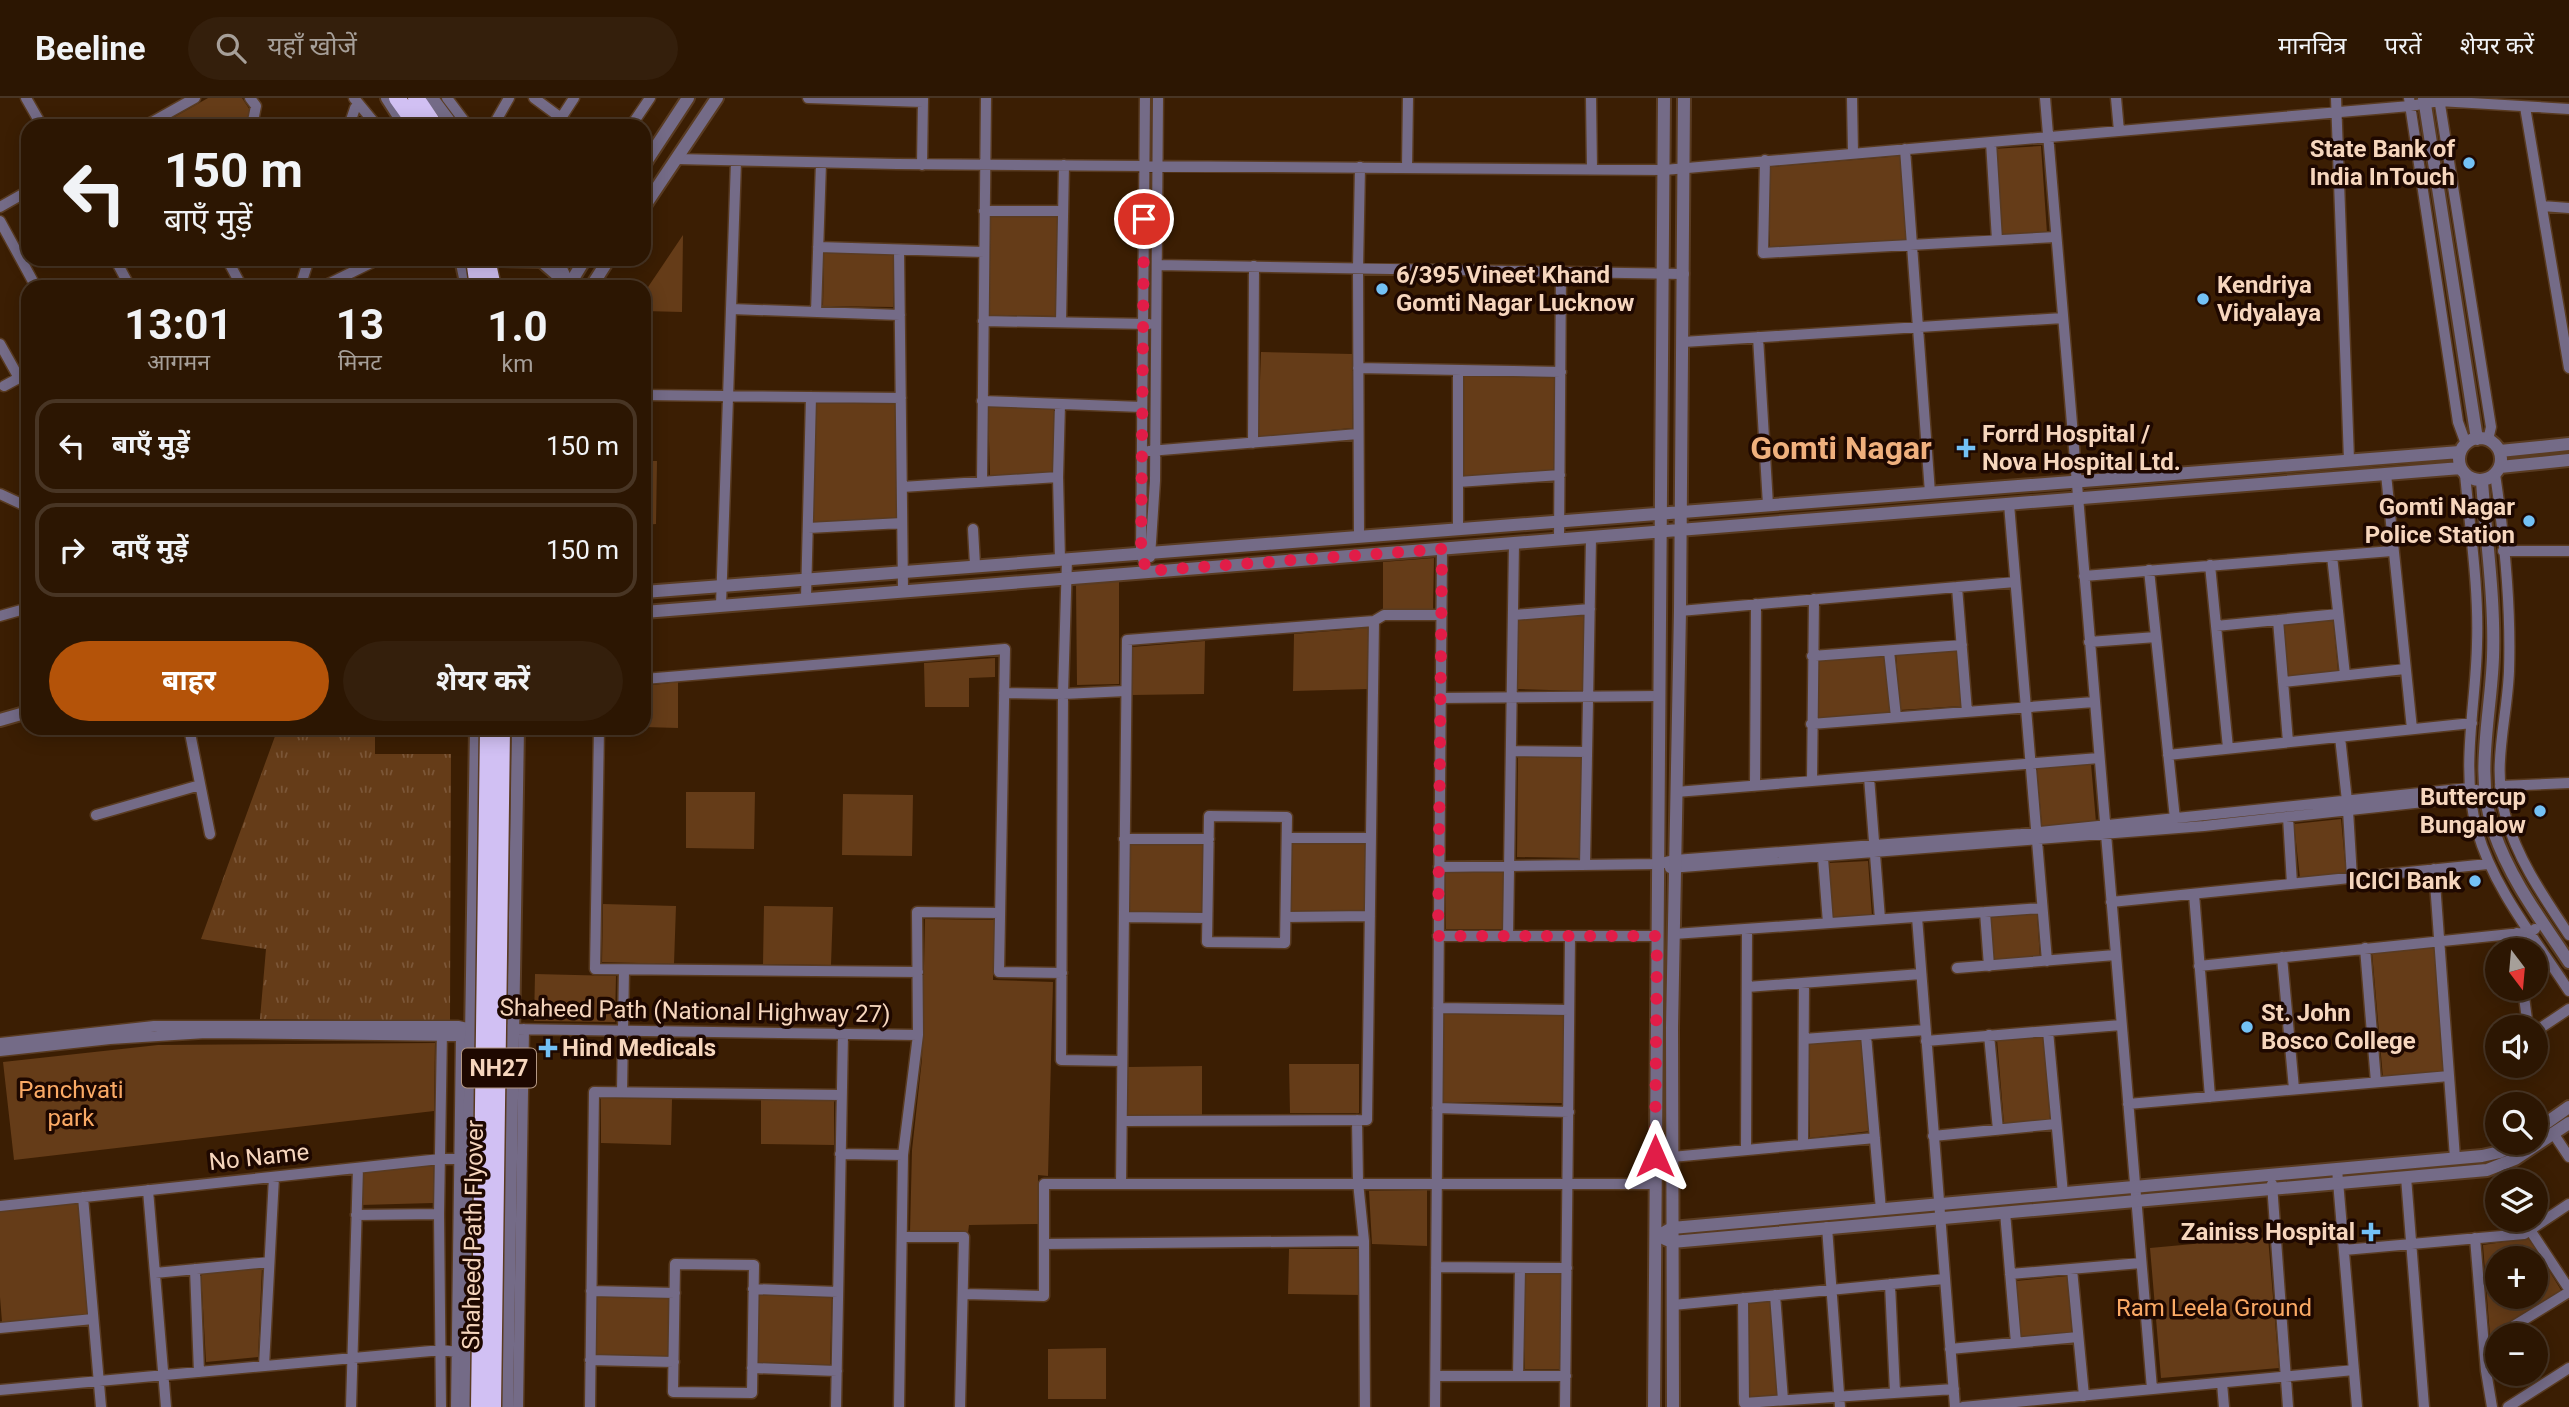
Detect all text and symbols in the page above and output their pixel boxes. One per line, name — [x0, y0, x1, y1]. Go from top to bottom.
search box — [188, 17, 678, 80]
text: Beeline — [35, 29, 146, 68]
icon: search — [212, 29, 250, 67]
text: यहाँ खोजें — [268, 31, 357, 61]
text: मानचित्र — [2278, 32, 2347, 60]
text: परतें — [2385, 32, 2422, 60]
text: शेयर करें — [2460, 32, 2534, 60]
place label: State Bank of India InTouch — [2310, 135, 2455, 191]
text: 150 m — [164, 142, 303, 199]
icon: left — [49, 147, 140, 238]
marker: State Bank of India InTouch — [2461, 155, 2477, 171]
pin — [1114, 189, 1174, 249]
icon: arrive — [1125, 200, 1163, 238]
text: बाएँ मुड़ें — [164, 201, 252, 239]
place label: 6/395 Vineet Khand Gomti Nagar Lucknow — [1396, 261, 1635, 317]
place label: Kendriya Vidyalaya — [2217, 271, 2321, 327]
marker: 6/395 Vineet Khand Gomti Nagar Lucknow — [1374, 281, 1390, 297]
marker: Kendriya Vidyalaya — [2195, 291, 2211, 307]
text: 13:01 — [124, 300, 233, 349]
text: 13 — [336, 300, 384, 349]
text: 1.0 — [487, 302, 548, 351]
text: आगमन — [147, 349, 210, 376]
text: मिनट — [338, 349, 382, 376]
text: km — [502, 351, 533, 378]
place label: Forrd Hospital / Nova Hospital Ltd. — [1982, 420, 2181, 476]
icon: left — [53, 427, 91, 465]
text: बाएँ मुड़ें — [112, 429, 190, 459]
district label: Gomti Nagar — [1750, 429, 1932, 467]
text: 150 m — [546, 431, 619, 461]
marker: Forrd Hospital / Nova Hospital Ltd. — [1956, 438, 1976, 458]
place label: Gomti Nagar Police Station — [2365, 493, 2515, 549]
marker: Gomti Nagar Police Station — [2521, 513, 2537, 529]
icon: right — [53, 531, 91, 569]
text: दाएँ मुड़ें — [112, 533, 188, 563]
text: 150 m — [546, 535, 619, 565]
button: बाहर — [49, 641, 329, 721]
button: शेयर करें — [343, 641, 623, 721]
place label: Buttercup Bungalow — [2420, 783, 2526, 839]
marker: Buttercup Bungalow — [2532, 803, 2548, 819]
place label: ICICI Bank — [2348, 867, 2462, 895]
marker: ICICI Bank — [2467, 873, 2483, 889]
north arrow — [2485, 938, 2548, 1001]
map controls — [2485, 938, 2548, 1386]
street label: Shaheed Path (National Highway 27) — [499, 994, 891, 1028]
place label: St. John Bosco College — [2261, 999, 2416, 1055]
button: sound — [2485, 1015, 2548, 1078]
marker: St. John Bosco College — [2239, 1019, 2255, 1035]
place label: Hind Medicals — [562, 1034, 716, 1062]
marker: Hind Medicals — [540, 1040, 556, 1056]
road number: NH27 — [462, 1049, 536, 1088]
park label: Panchvati park — [18, 1076, 124, 1132]
button: search — [2485, 1092, 2548, 1155]
position arrow — [1618, 1119, 1692, 1193]
street label: Shaheed Path Flyover — [457, 1120, 489, 1350]
street label: No Name — [207, 1138, 311, 1176]
button: layers — [2485, 1169, 2548, 1232]
place label: Zainiss Hospital — [2181, 1218, 2355, 1246]
marker: Zainiss Hospital — [2361, 1222, 2381, 1242]
button: + — [2485, 1246, 2548, 1309]
park label: Ram Leela Ground — [2116, 1294, 2312, 1322]
button: − — [2485, 1323, 2548, 1386]

